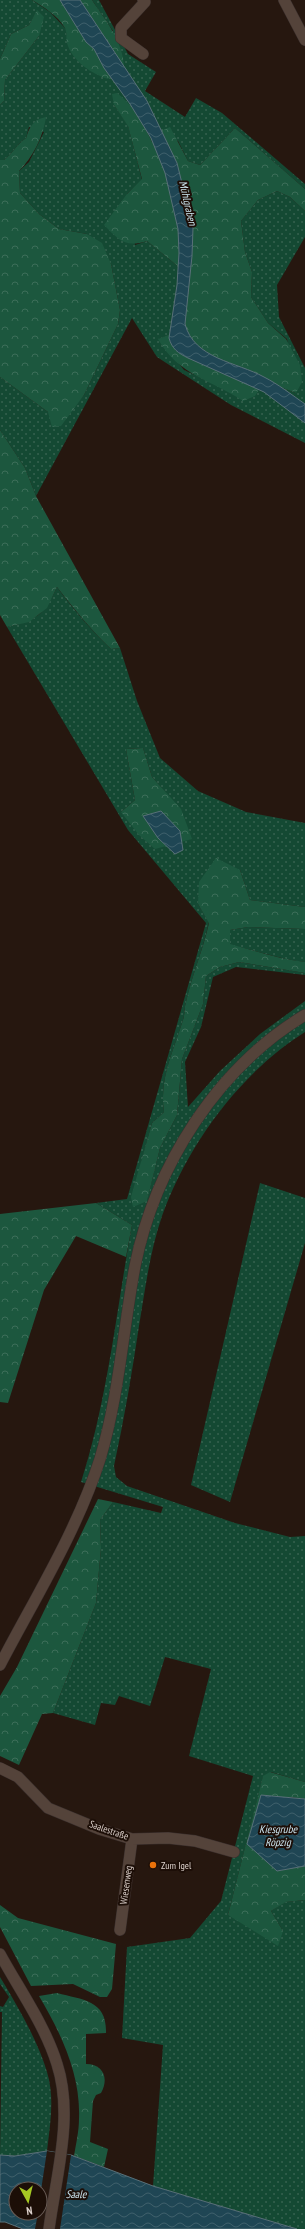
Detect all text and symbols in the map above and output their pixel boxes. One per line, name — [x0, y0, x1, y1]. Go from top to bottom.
water label: Mühlgraben — [176, 179, 200, 228]
street label: Saalestraße — [88, 1817, 130, 1843]
water label: Kiesgrube Röpzig — [259, 1822, 298, 1849]
place label: Zum Igel — [161, 1859, 192, 1872]
marker: Zum Igel — [148, 1860, 158, 1870]
street label: Wiesenweg — [117, 1865, 135, 1905]
north arrow — [8, 2181, 48, 2221]
water label: Saale — [66, 2187, 88, 2201]
text: N — [25, 2204, 33, 2218]

